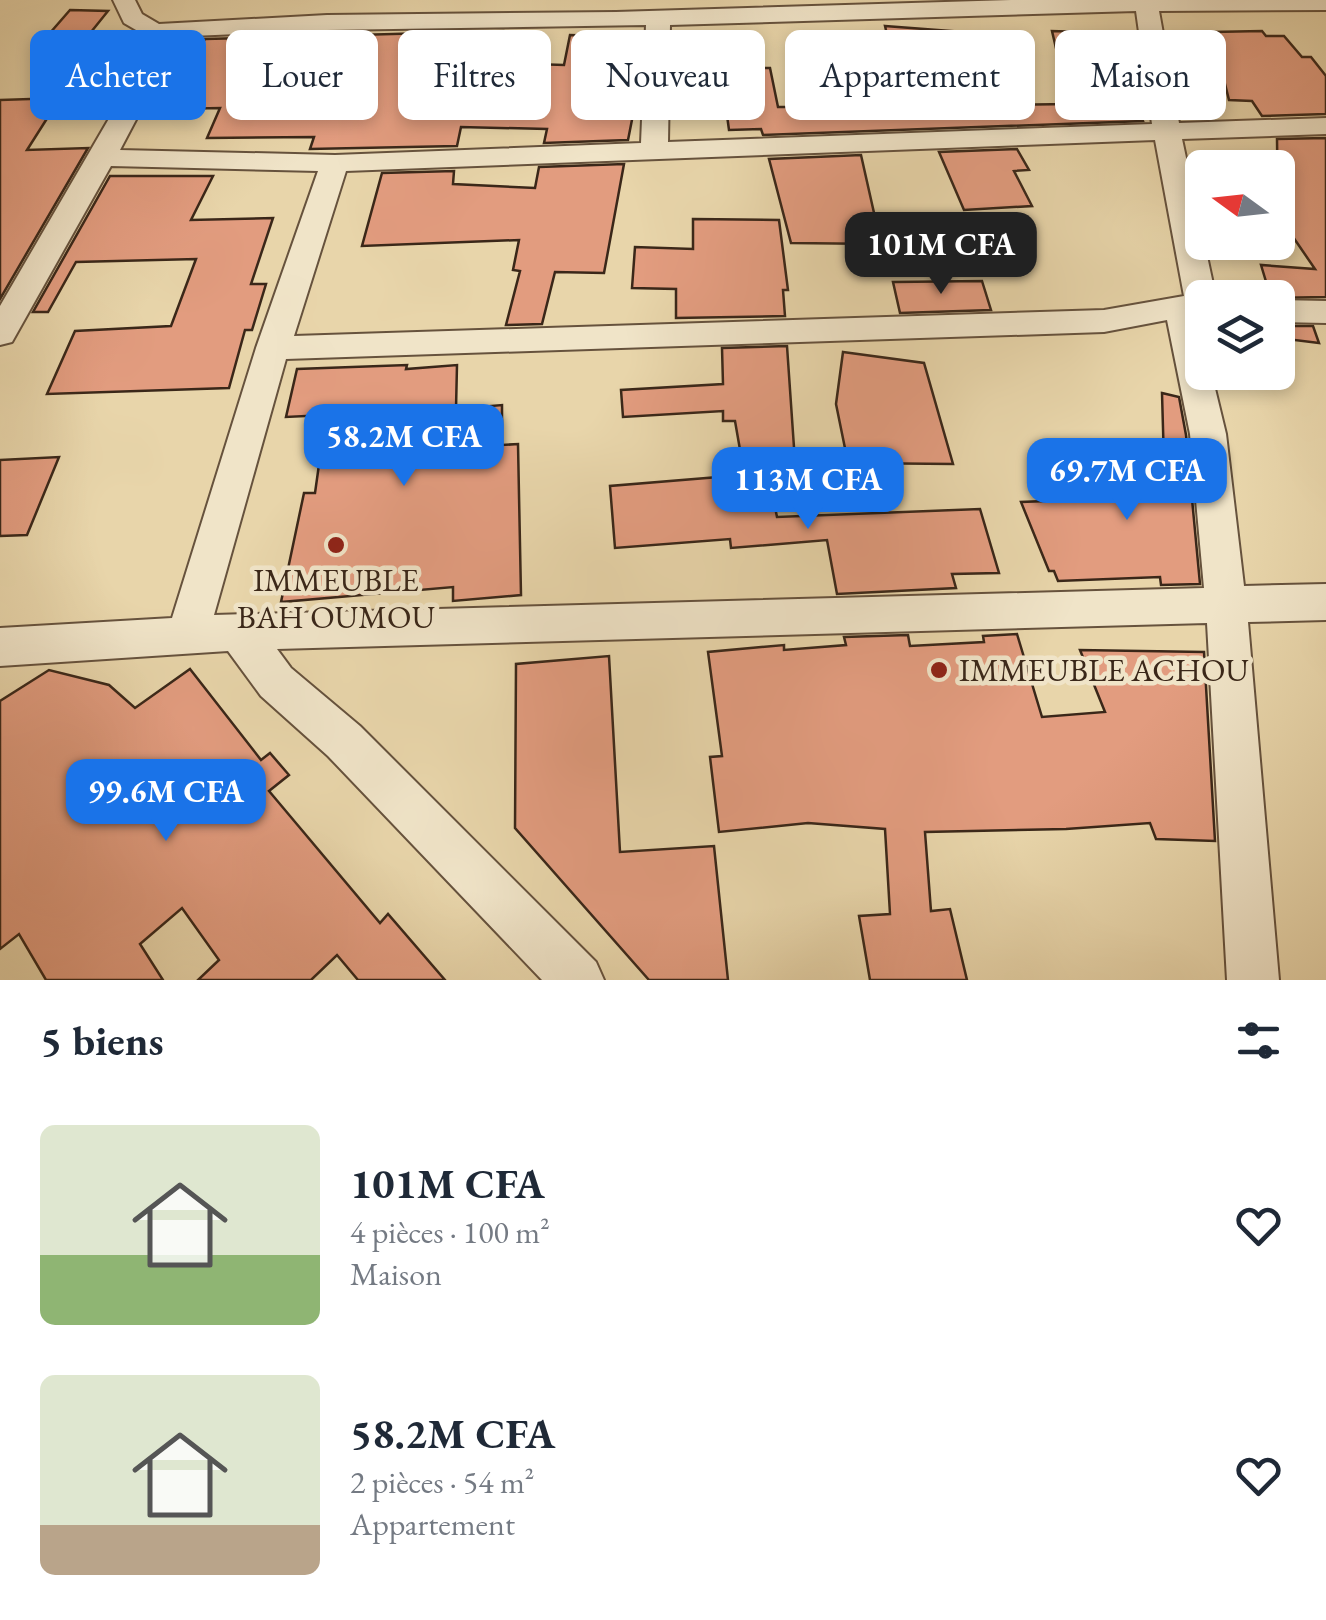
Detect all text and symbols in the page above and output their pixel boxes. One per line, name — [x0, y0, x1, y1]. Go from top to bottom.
chip: Acheter — [30, 30, 206, 120]
chip: Louer — [226, 30, 378, 120]
chip: Filtres — [398, 30, 551, 120]
chip: Nouveau — [571, 30, 765, 120]
chip: Appartement — [785, 30, 1035, 120]
chip: Maison — [1055, 30, 1226, 120]
north arrow — [1185, 150, 1295, 260]
map controls — [1185, 150, 1295, 390]
pin: 101M CFA — [838, 212, 1044, 297]
text: 101M CFA — [867, 223, 1015, 265]
button: layers — [1185, 280, 1295, 390]
pin: 58.2M CFA — [290, 404, 518, 489]
text: 58.2M CFA — [326, 415, 482, 457]
pin: 69.7M CFA — [1013, 438, 1241, 523]
pin: 113M CFA — [705, 447, 911, 532]
text: 69.7M CFA — [1049, 449, 1205, 491]
text: 113M CFA — [734, 458, 882, 500]
marker: IMMEUBLE BAH OUMOU — [325, 534, 347, 556]
place label: IMMEUBLE BAH OUMOU — [237, 559, 435, 638]
place label: IMMEUBLE ACHOU — [959, 649, 1249, 691]
marker: IMMEUBLE ACHOU — [928, 659, 950, 681]
pin: 99.6M CFA — [52, 759, 280, 844]
text: 99.6M CFA — [88, 770, 244, 812]
text: 5 biens — [40, 1013, 164, 1068]
icon: filters — [1231, 1013, 1286, 1068]
text: 101M CFA — [350, 1156, 545, 1211]
icon: home — [120, 1165, 240, 1285]
icon: heart — [1231, 1198, 1286, 1253]
text: 4 pièces · 100 m² — [350, 1211, 550, 1253]
text: Maison — [350, 1253, 442, 1295]
text: 58.2M CFA — [350, 1406, 555, 1461]
icon: home — [120, 1415, 240, 1535]
icon: heart — [1231, 1448, 1286, 1503]
text: 2 pièces · 54 m² — [350, 1461, 534, 1503]
text: Appartement — [350, 1503, 515, 1545]

